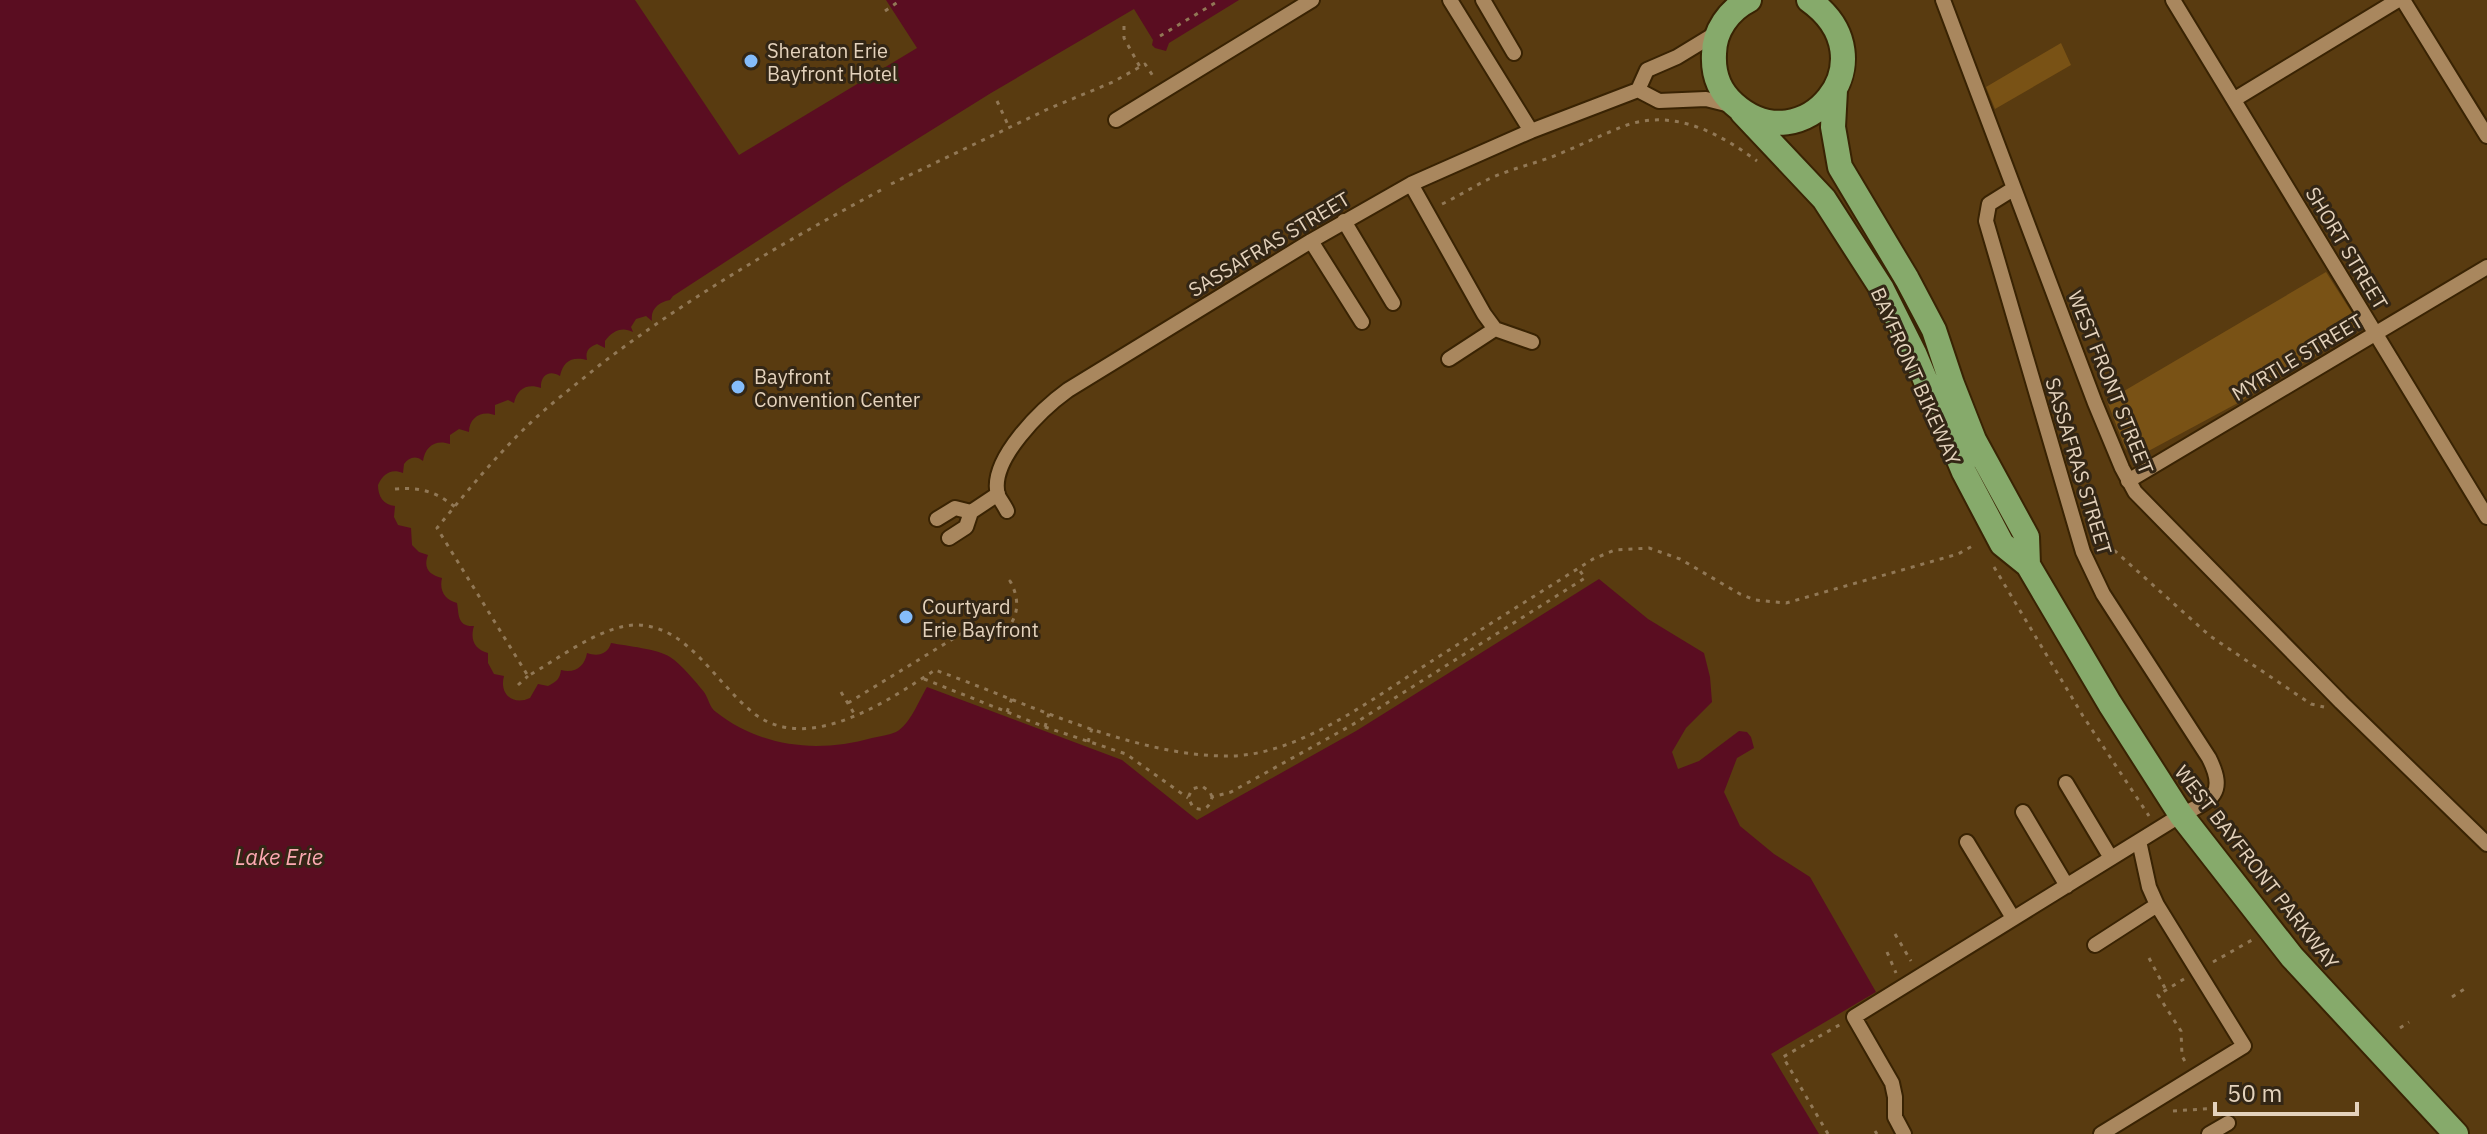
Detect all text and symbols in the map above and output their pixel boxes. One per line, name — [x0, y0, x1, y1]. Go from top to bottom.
place label: Sheraton Erie Bayfront Hotel — [767, 37, 897, 87]
marker: Sheraton Erie Bayfront Hotel — [742, 52, 760, 70]
street label: SHORT STREET — [2300, 182, 2394, 314]
street label: SASSAFRAS STREET — [1183, 185, 1355, 303]
street label: BAYFRONT BIKEWAY — [1865, 283, 1967, 469]
street label: WEST FRONT STREET — [2062, 286, 2160, 478]
street label: MYRTLE STREET — [2226, 307, 2368, 407]
place label: Bayfront Convention Center — [754, 363, 920, 413]
street label: SASSAFRAS STREET — [2039, 374, 2119, 558]
marker: Bayfront Convention Center — [729, 378, 747, 396]
place label: Courtyard Erie Bayfront — [922, 593, 1039, 643]
marker: Courtyard Erie Bayfront — [897, 608, 915, 626]
street label: WEST BAYFRONT PARKWAY — [2169, 759, 2345, 975]
water label: Lake Erie — [235, 842, 323, 871]
scale bar — [2215, 1066, 2357, 1116]
text: 50 m — [2227, 1077, 2282, 1109]

